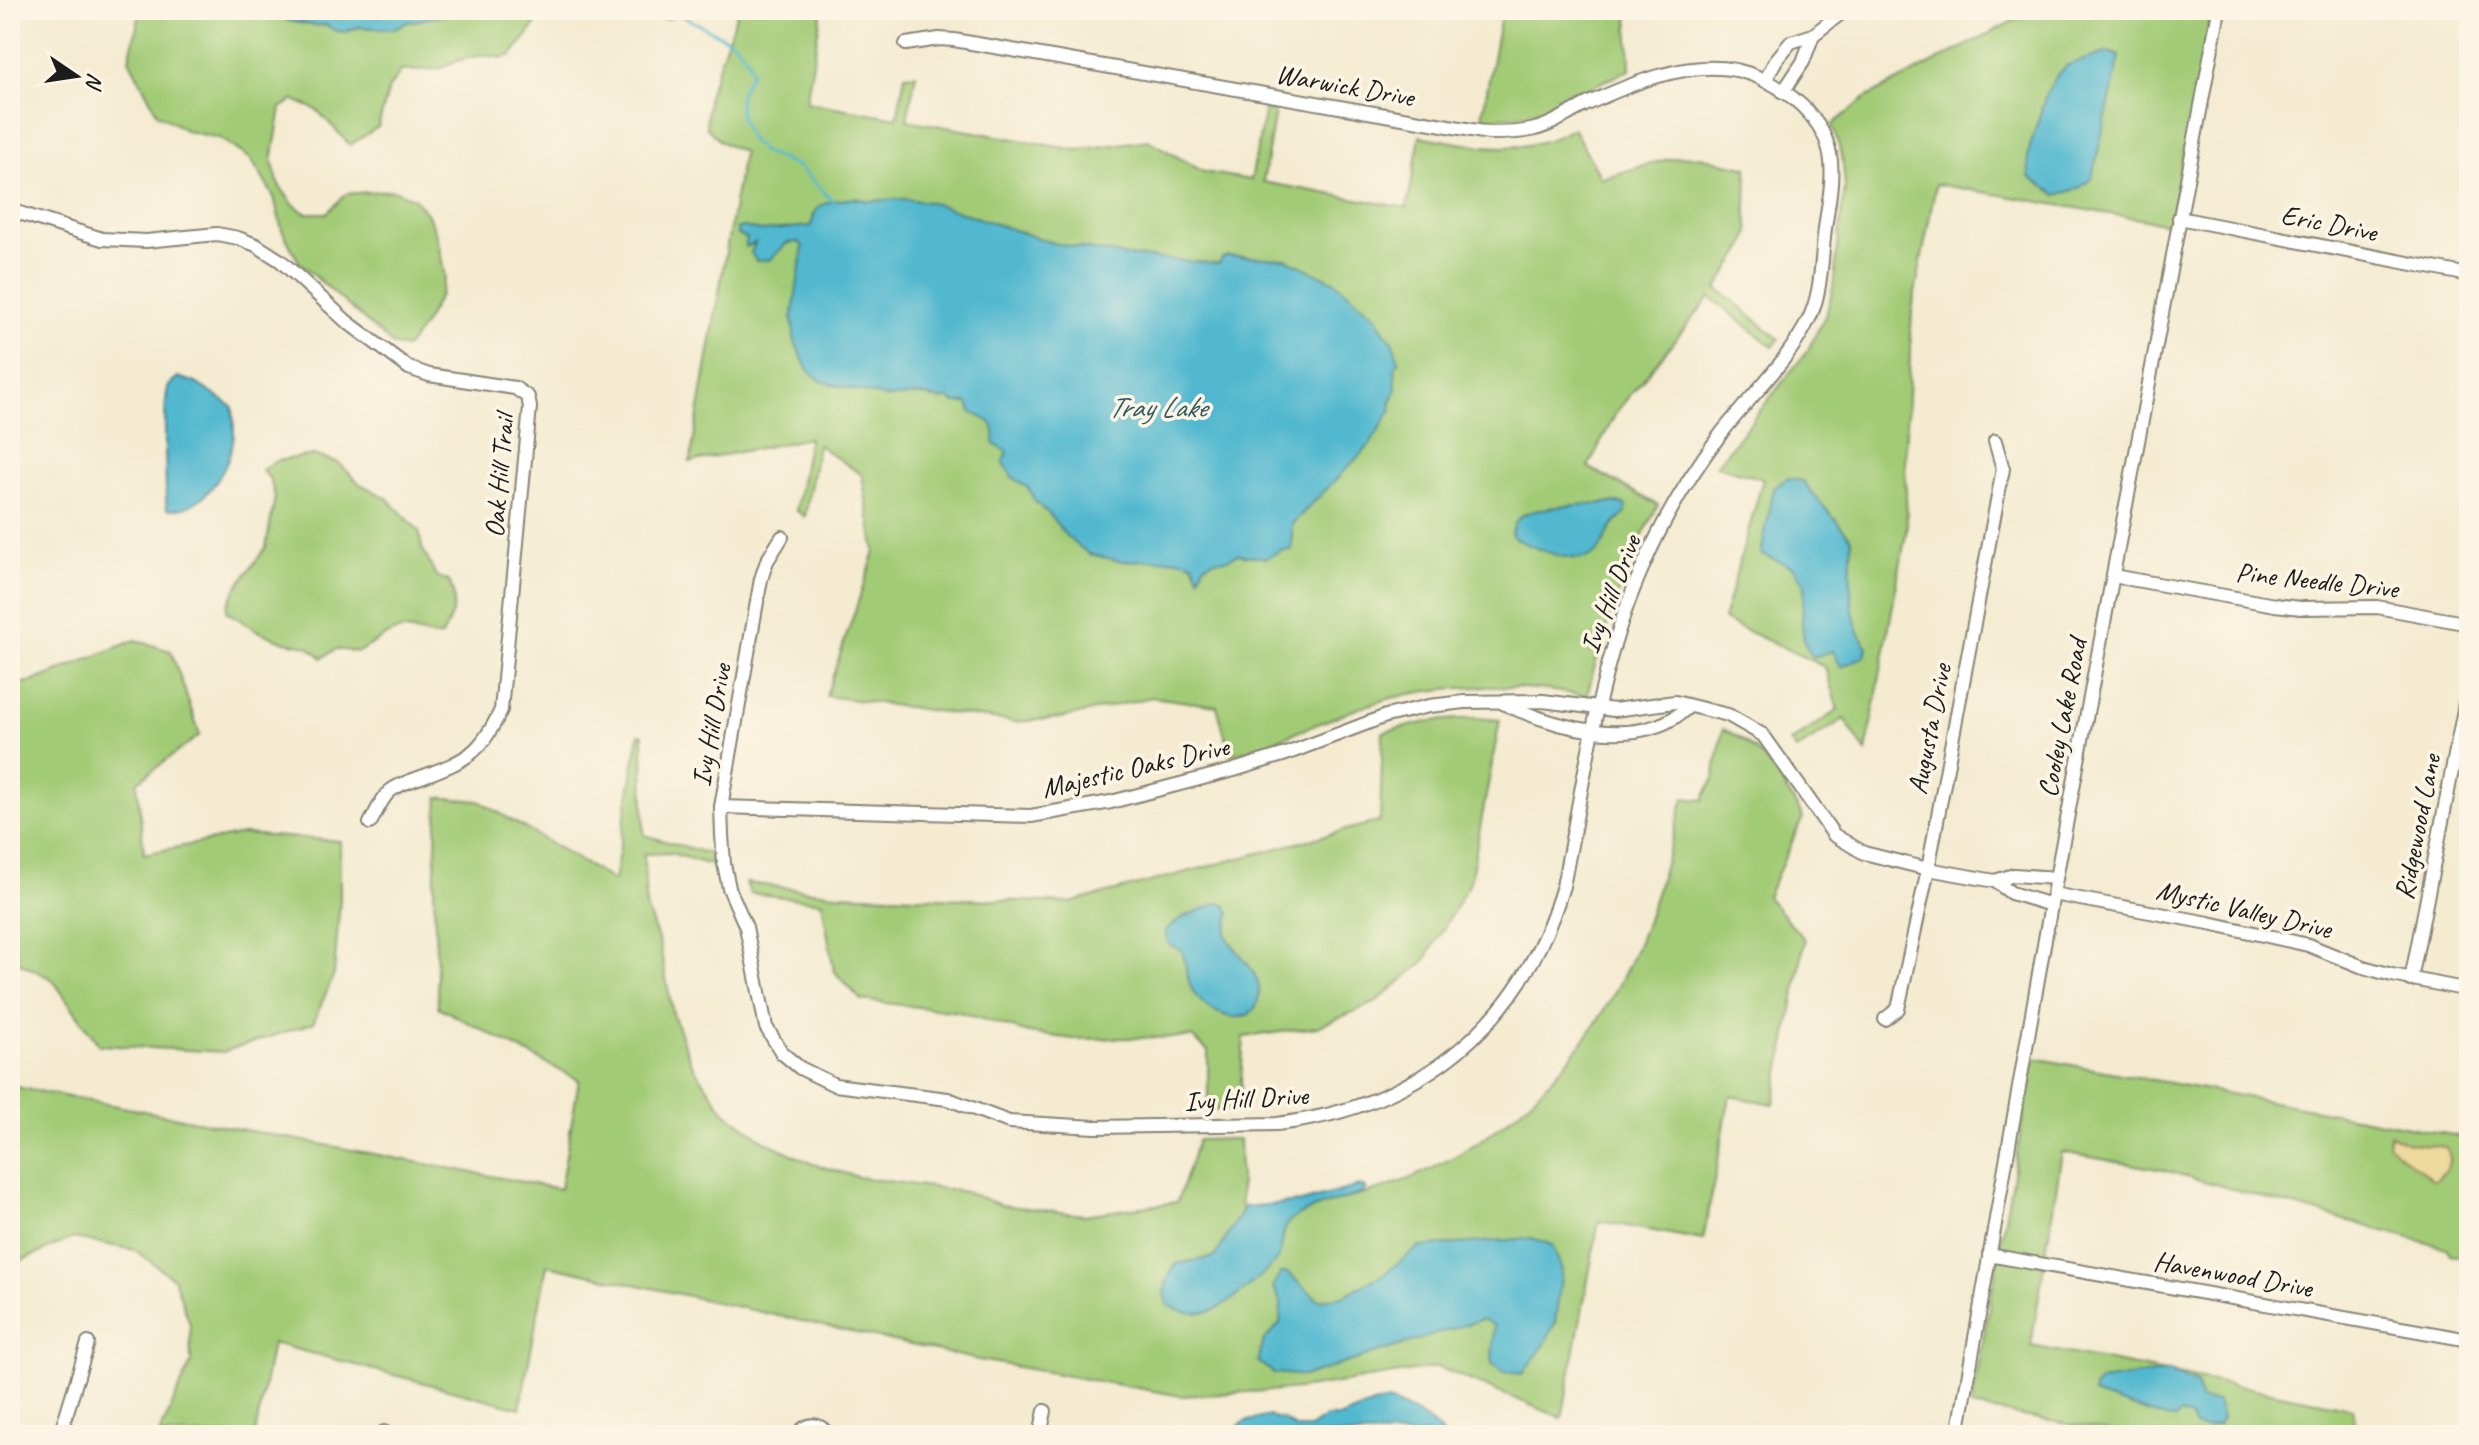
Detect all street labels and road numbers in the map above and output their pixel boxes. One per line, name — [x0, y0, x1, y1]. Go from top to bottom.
street label: Warwick Drive — [1273, 56, 1419, 115]
street label: Eric Drive — [2278, 197, 2382, 250]
street label: Oak Hill Trail — [476, 408, 522, 539]
street label: Ivy Hill Drive — [1572, 528, 1649, 658]
street label: Pine Needle Drive — [2234, 554, 2402, 606]
street label: Cooley Lake Road — [2030, 632, 2095, 800]
street label: Ivy Hill Drive — [683, 659, 739, 789]
street label: Augusta Drive — [1899, 659, 1959, 797]
street label: Majestic Oaks Drive — [1038, 728, 1234, 806]
street label: Ridgewood Lane — [2386, 750, 2449, 903]
street label: Mystic Valley Drive — [2153, 872, 2337, 947]
street label: Ivy Hill Drive — [1183, 1077, 1311, 1119]
street label: Havenwood Drive — [2151, 1243, 2317, 1305]

